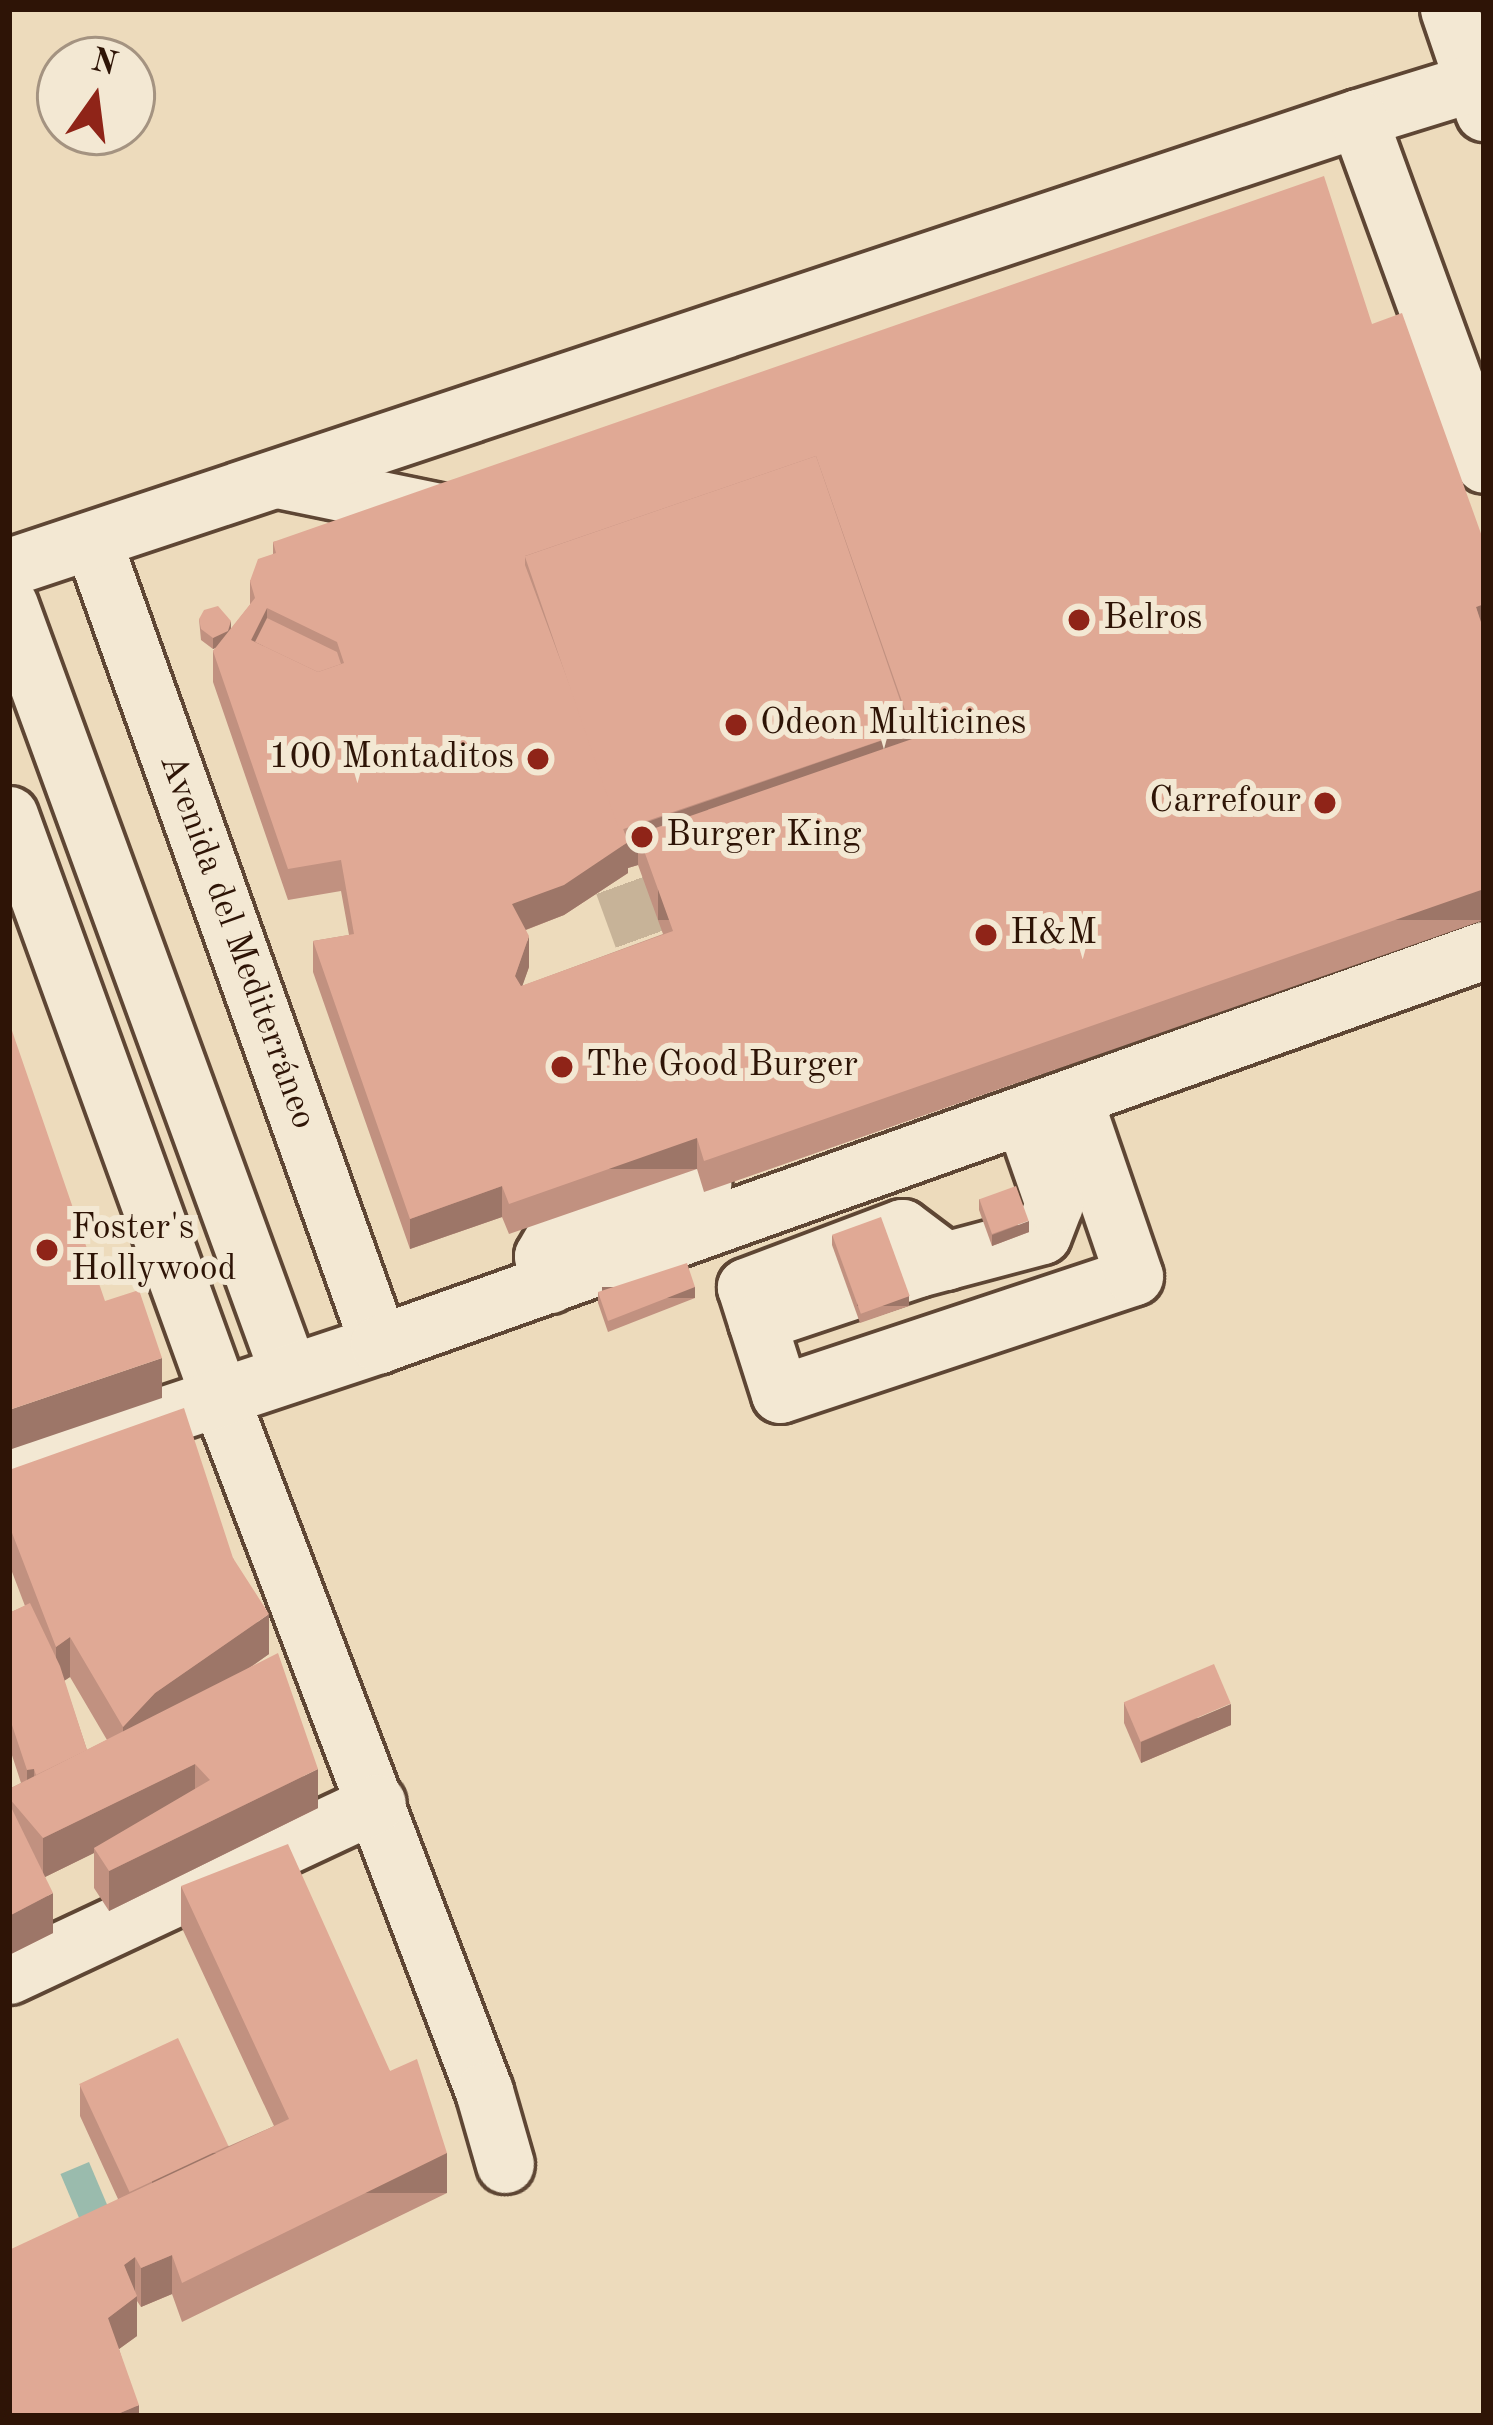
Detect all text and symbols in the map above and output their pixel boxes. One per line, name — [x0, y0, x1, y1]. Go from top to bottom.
north arrow — [36, 36, 156, 156]
text: N — [88, 44, 120, 83]
place label: Belros — [1103, 598, 1202, 642]
marker: Belros — [1066, 607, 1092, 633]
place label: Odeon Multicines — [760, 703, 1026, 747]
marker: Odeon Multicines — [723, 712, 749, 738]
place label: 100 Montaditos — [269, 737, 514, 781]
marker: 100 Montaditos — [525, 746, 551, 772]
street label: Avenida del Mediterráneo — [148, 749, 324, 1135]
place label: Carrefour — [1149, 781, 1301, 825]
marker: Carrefour — [1312, 790, 1338, 816]
place label: Burger King — [666, 815, 861, 859]
marker: Burger King — [629, 824, 655, 850]
place label: H&M — [1010, 913, 1097, 957]
marker: H&M — [973, 922, 999, 948]
place label: The Good Burger — [586, 1045, 858, 1089]
marker: The Good Burger — [549, 1054, 575, 1080]
place label: Foster's Hollywood — [71, 1207, 236, 1292]
marker: Foster's Hollywood — [34, 1237, 60, 1263]

